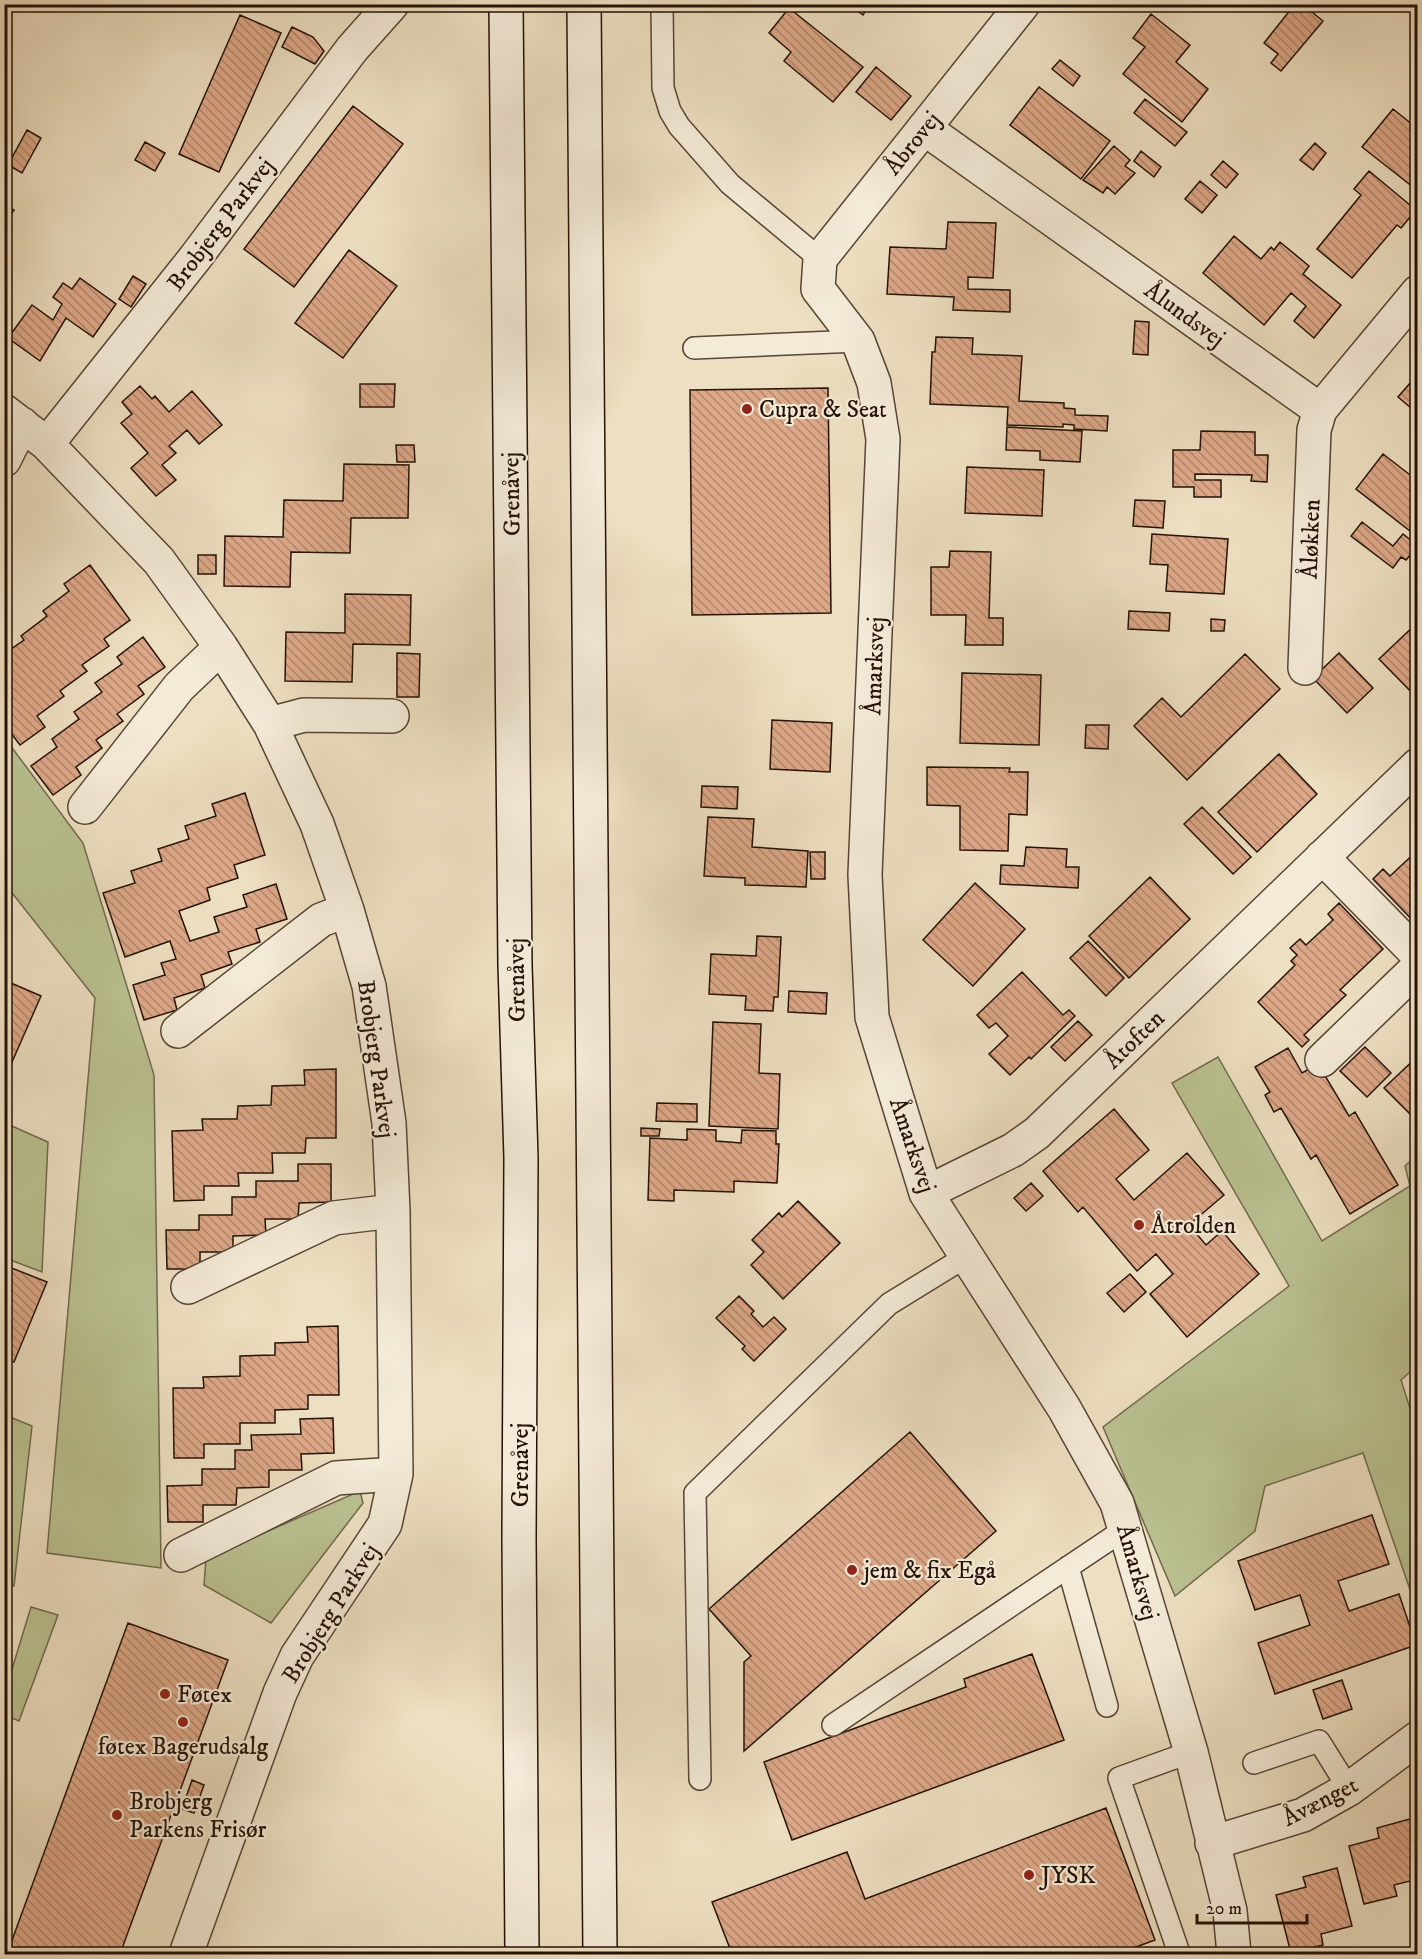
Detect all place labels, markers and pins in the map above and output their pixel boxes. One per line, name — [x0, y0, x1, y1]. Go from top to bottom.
place label: Cupra & Seat — [759, 395, 887, 425]
marker: Cupra & Seat — [740, 402, 754, 416]
place label: Åtrolden — [1151, 1210, 1237, 1241]
marker: Åtrolden — [1132, 1218, 1146, 1232]
place label: jem & fix Egå — [860, 1556, 997, 1586]
marker: jem & fix Egå — [845, 1563, 859, 1577]
place label: Føtex — [177, 1680, 232, 1710]
marker: Føtex — [158, 1687, 172, 1701]
marker: føtex Bagerudsalg — [176, 1715, 190, 1729]
place label: føtex Bagerudsalg — [98, 1732, 268, 1762]
place label: Brobjerg Parkens Frisør — [129, 1787, 267, 1845]
marker: Brobjerg Parkens Frisør — [110, 1808, 124, 1822]
place label: JYSK — [1039, 1861, 1096, 1891]
marker: JYSK — [1022, 1868, 1036, 1882]

